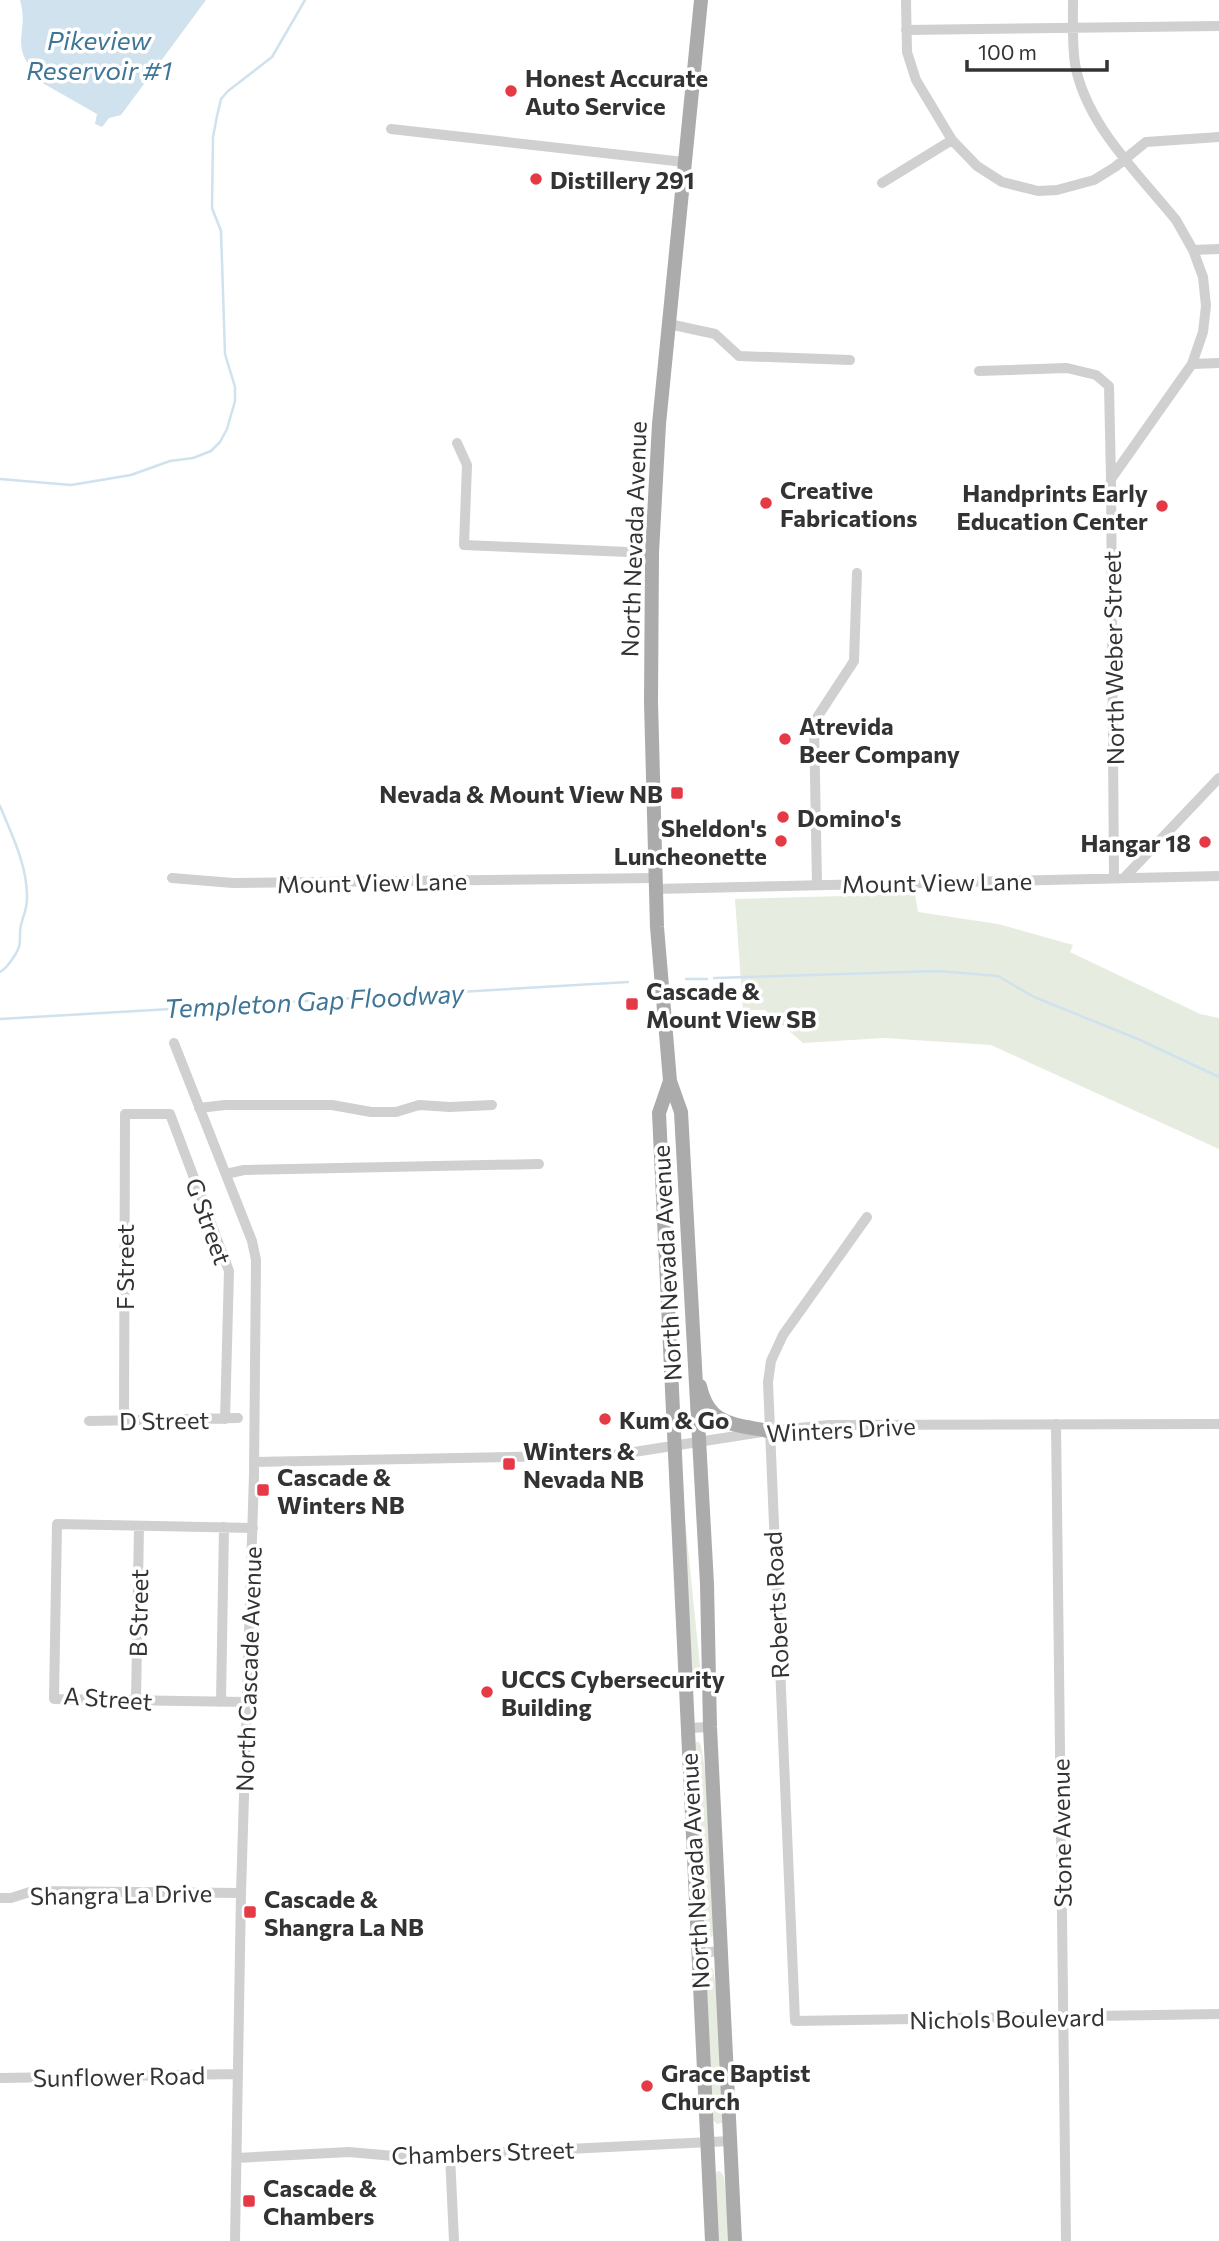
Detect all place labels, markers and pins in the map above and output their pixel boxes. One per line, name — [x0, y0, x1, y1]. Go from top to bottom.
place label: Honest Accurate Auto Service — [525, 63, 708, 120]
marker: Honest Accurate Auto Service — [503, 83, 519, 99]
place label: Distillery 291 — [550, 165, 695, 194]
marker: Distillery 291 — [528, 171, 544, 187]
place label: Creative Fabrications — [780, 475, 917, 532]
place label: Handprints Early Education Center — [957, 478, 1148, 535]
marker: Creative Fabrications — [758, 495, 774, 511]
marker: Handprints Early Education Center — [1154, 498, 1170, 514]
place label: Atrevida Beer Company — [799, 711, 960, 768]
marker: Atrevida Beer Company — [777, 731, 793, 747]
place label: Nevada & Mount View NB — [379, 779, 663, 808]
marker: Nevada & Mount View NB — [669, 785, 685, 801]
place label: Domino's — [797, 803, 901, 832]
marker: Domino's — [775, 809, 791, 825]
place label: Sheldon's Luncheonette — [614, 813, 767, 870]
place label: Hangar 18 — [1081, 828, 1191, 857]
marker: Sheldon's Luncheonette — [773, 833, 789, 849]
marker: Hangar 18 — [1197, 834, 1213, 850]
place label: Cascade & Mount View SB — [646, 976, 817, 1033]
marker: Cascade & Mount View SB — [624, 996, 640, 1012]
place label: Kum & Go — [619, 1405, 729, 1434]
marker: Kum & Go — [597, 1411, 613, 1427]
place label: Winters & Nevada NB — [523, 1436, 644, 1493]
marker: Winters & Nevada NB — [501, 1456, 517, 1472]
place label: Cascade & Winters NB — [277, 1462, 405, 1519]
marker: Cascade & Winters NB — [255, 1482, 271, 1498]
place label: UCCS Cybersecurity Building — [501, 1664, 725, 1721]
marker: UCCS Cybersecurity Building — [479, 1684, 495, 1700]
place label: Cascade & Shangra La NB — [264, 1884, 424, 1941]
marker: Cascade & Shangra La NB — [242, 1904, 258, 1920]
place label: Grace Baptist Church — [661, 2058, 810, 2115]
marker: Grace Baptist Church — [639, 2078, 655, 2094]
place label: Cascade & Chambers — [263, 2173, 378, 2230]
marker: Cascade & Chambers — [241, 2193, 257, 2209]

